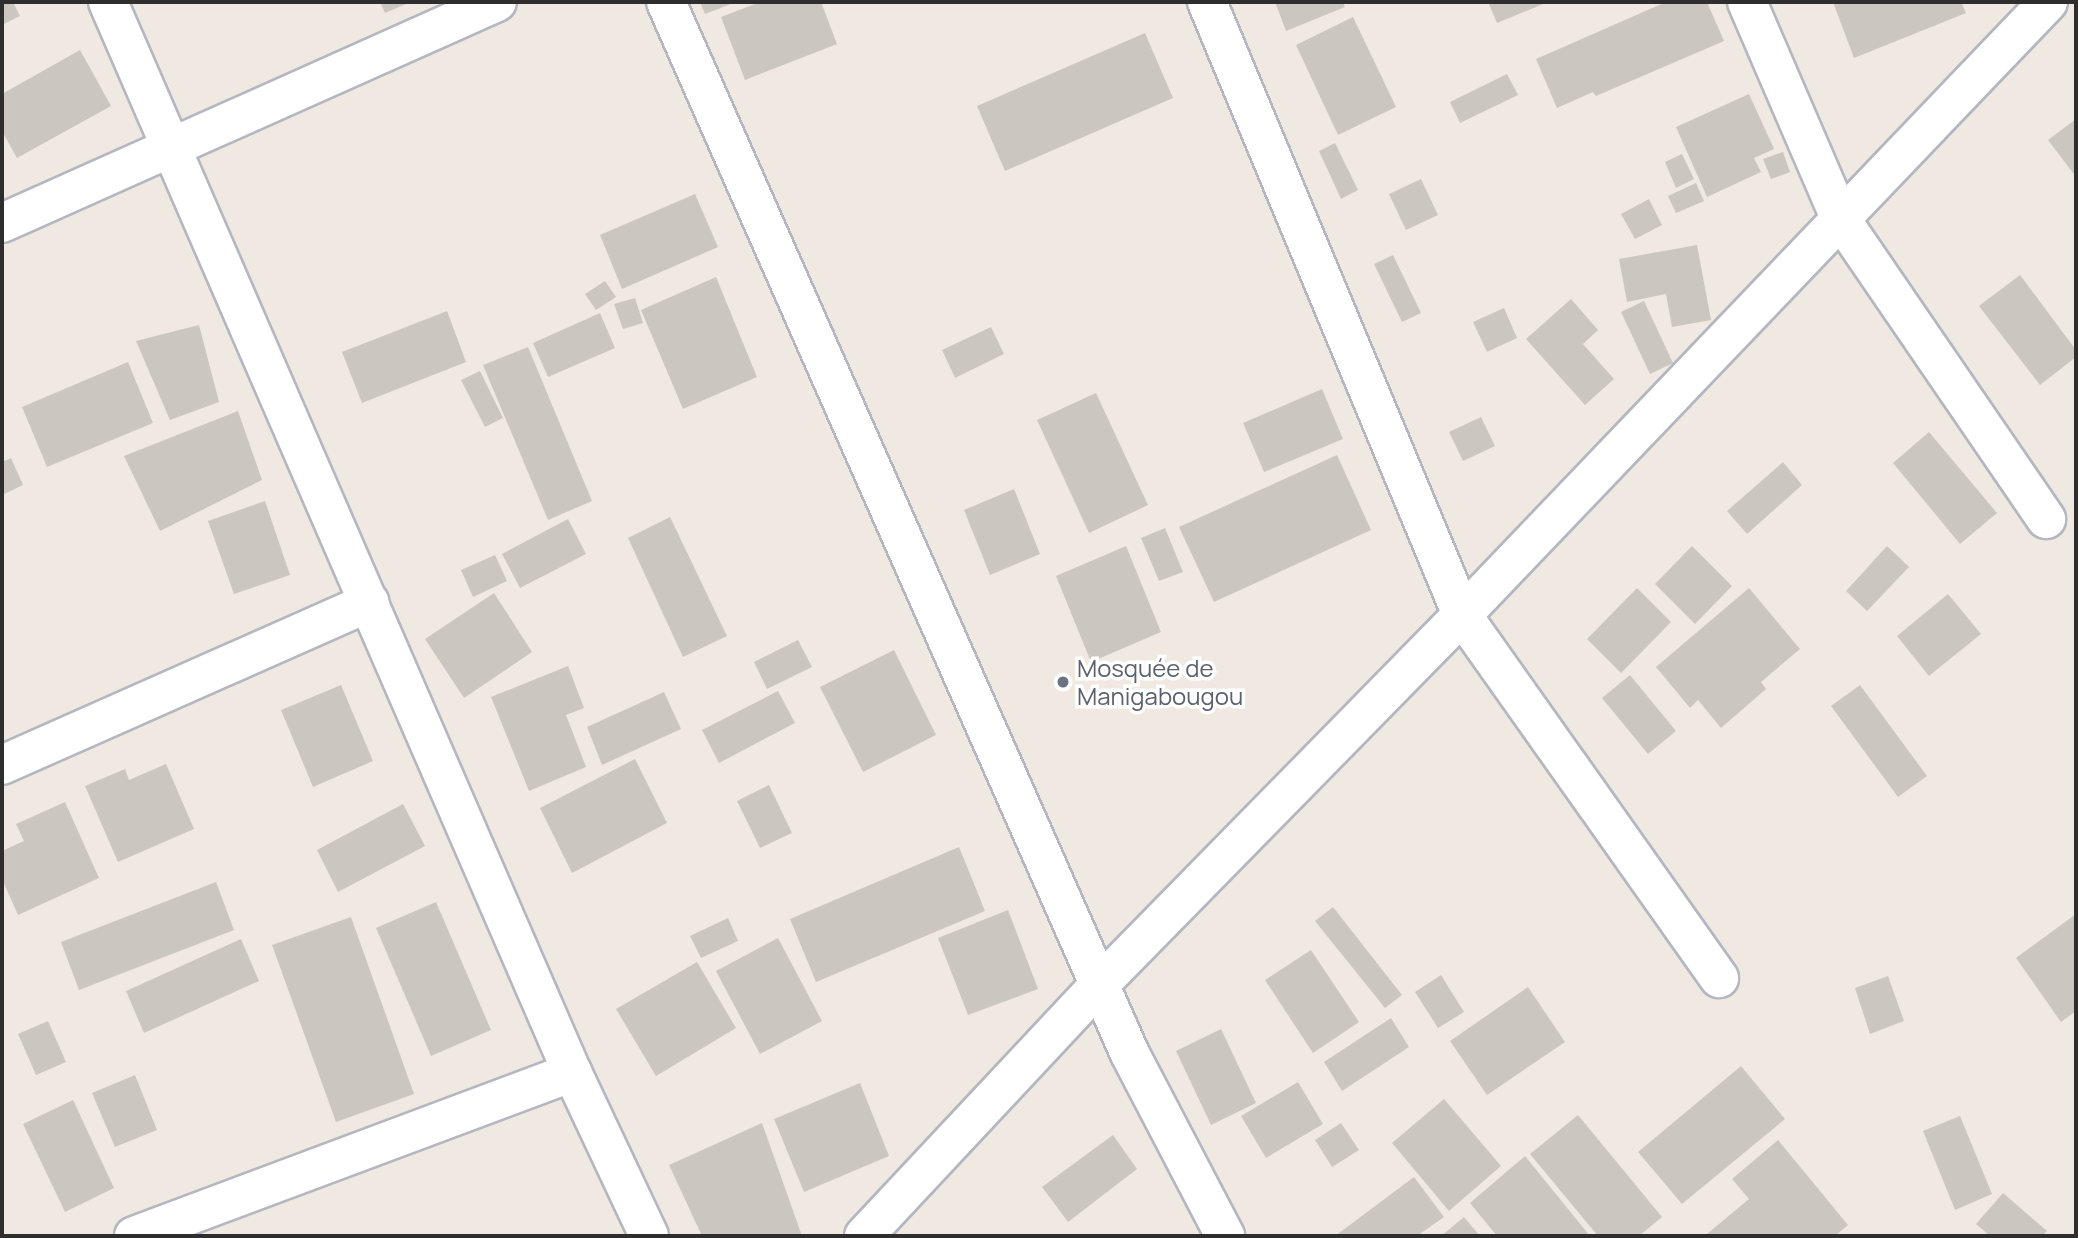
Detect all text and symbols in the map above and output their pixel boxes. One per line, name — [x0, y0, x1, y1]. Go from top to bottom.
place label: Mosquée de Manigabougou — [1077, 654, 1243, 710]
marker: Mosquée de Manigabougou — [1055, 674, 1071, 690]

